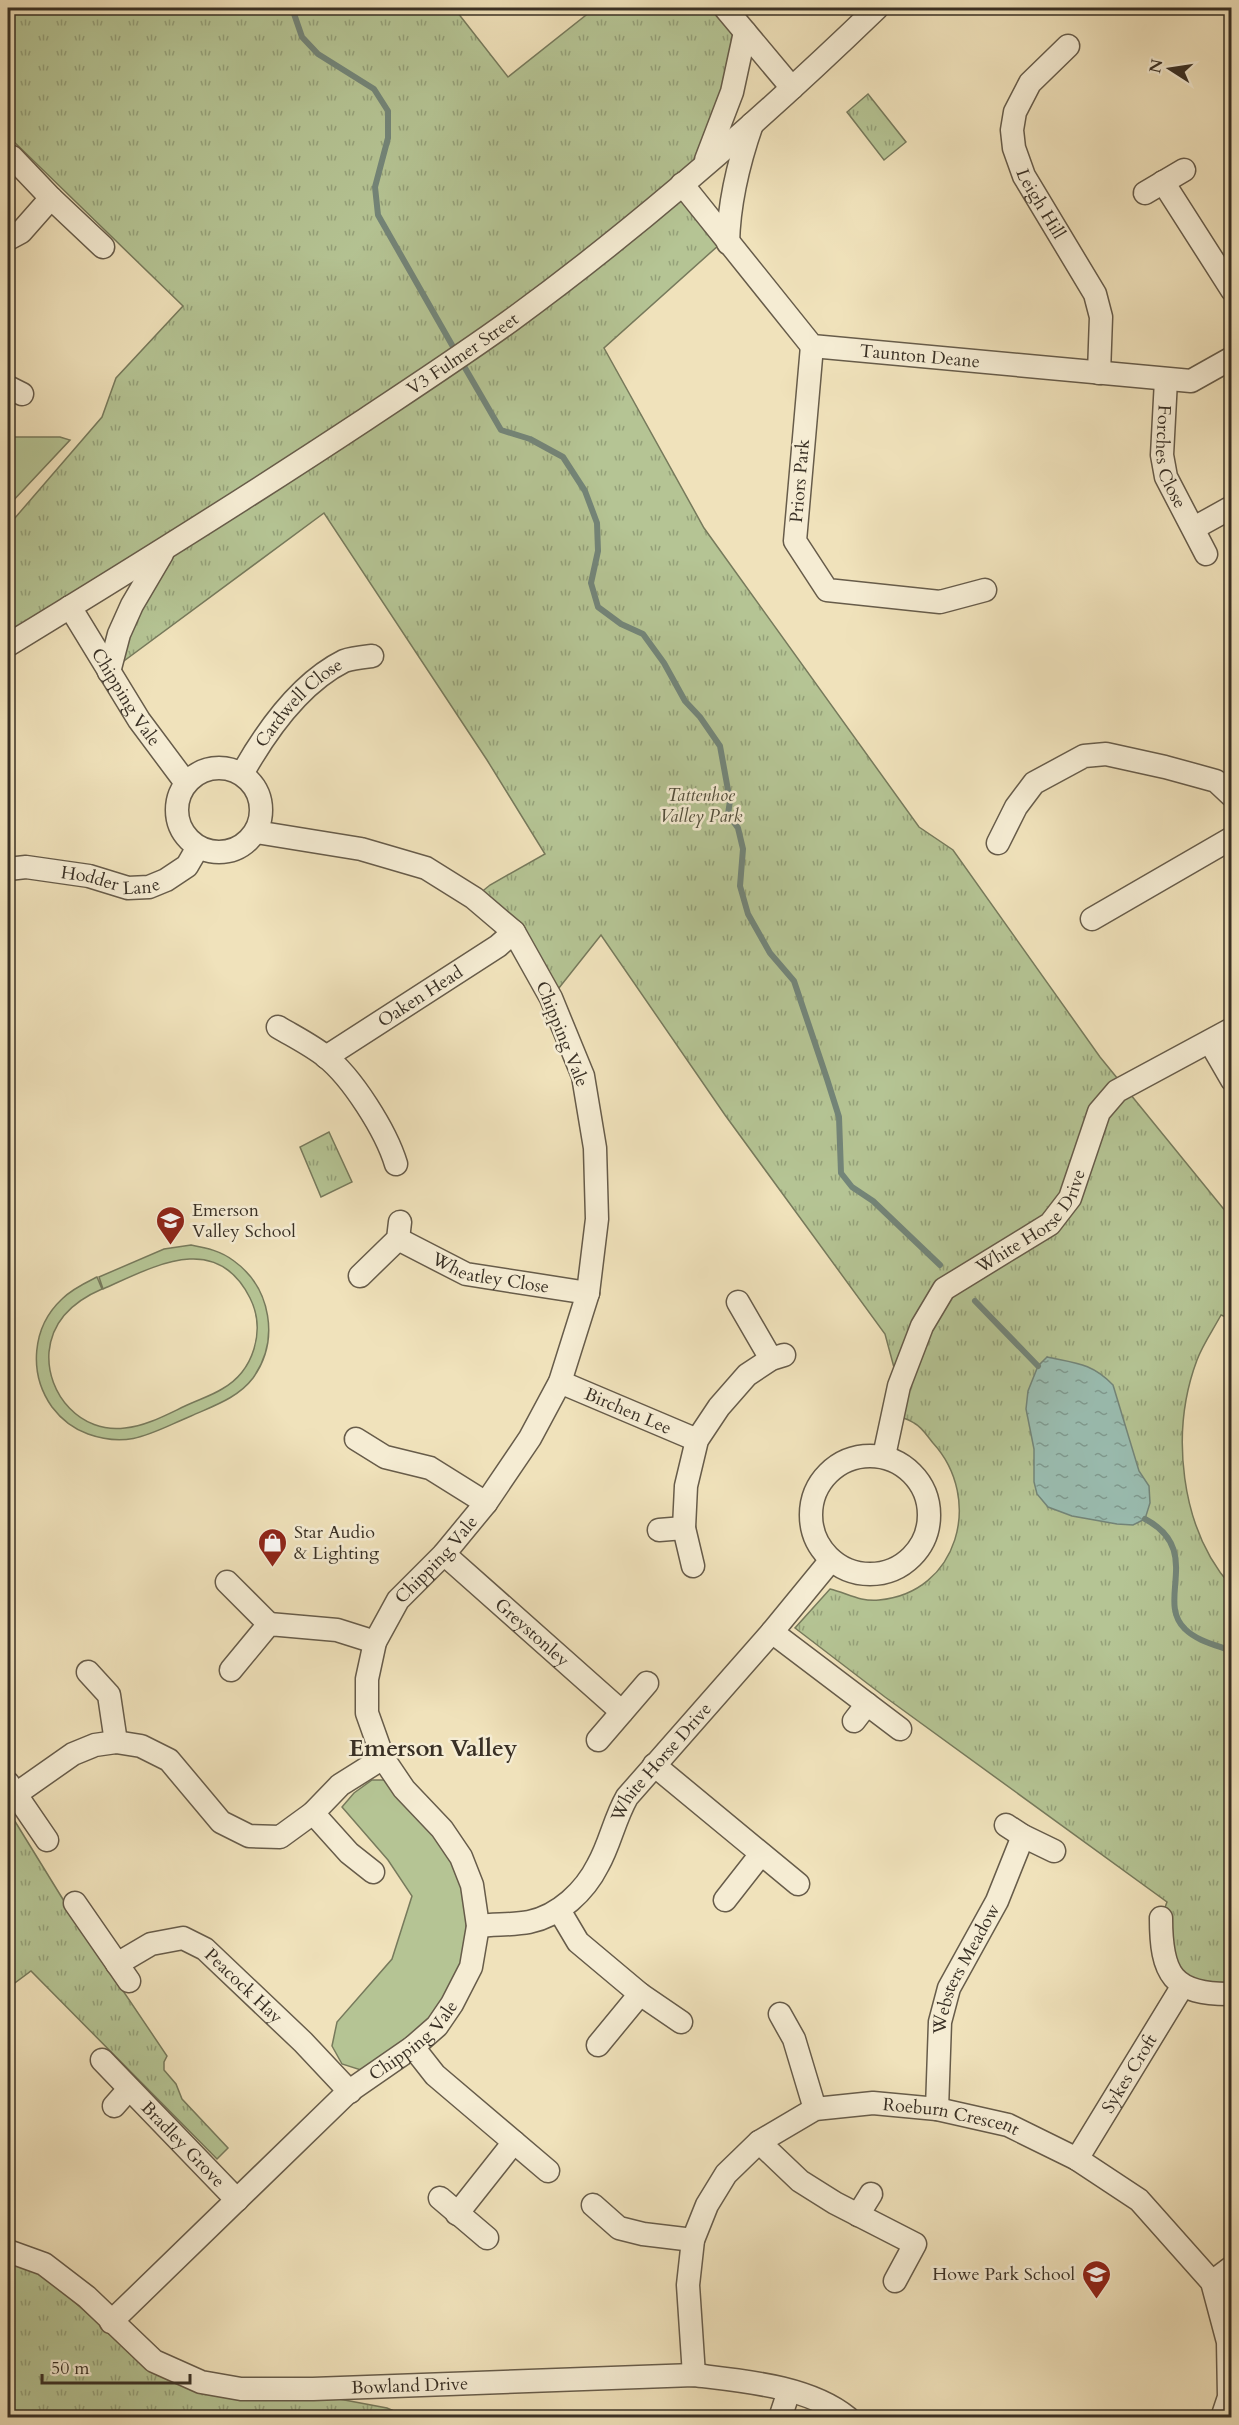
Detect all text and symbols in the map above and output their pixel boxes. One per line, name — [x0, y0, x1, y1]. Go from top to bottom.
north arrow — [1140, 39, 1200, 99]
text: N — [1144, 57, 1169, 75]
street label: Leigh Hill — [1010, 165, 1072, 244]
street label: V3 Fulmer Street — [402, 306, 524, 401]
street label: Taunton Deane — [859, 338, 981, 374]
street label: Forches Close — [1149, 404, 1193, 513]
street label: Priors Park — [784, 438, 816, 524]
street label: Chipping Vale — [85, 643, 167, 751]
street label: Cardwell Close — [249, 652, 347, 752]
park label: Tattenhoe Valley Park — [660, 783, 742, 829]
street label: Hodder Lane — [59, 860, 164, 901]
street label: Oaken Head — [373, 959, 468, 1033]
street label: Chipping Vale — [529, 977, 595, 1091]
street label: White Horse Drive — [970, 1166, 1091, 1280]
place label: Emerson Valley School — [192, 1198, 296, 1244]
school or university icon: Emerson Valley School — [155, 1204, 187, 1246]
street label: Wheatley Close — [427, 1246, 551, 1299]
street label: Birchen Lee — [581, 1381, 676, 1440]
street label: Chipping Vale — [389, 1510, 483, 1609]
place label: Star Audio & Lighting — [294, 1520, 380, 1566]
shop icon: Star Audio & Lighting — [257, 1526, 289, 1568]
street label: Greystonley — [489, 1592, 576, 1673]
street label: White Horse Drive — [604, 1697, 717, 1826]
district label: Emerson Valley — [349, 1732, 518, 1765]
street label: Websters Meadow — [927, 1899, 1006, 2035]
street label: Peacock Hay — [199, 1942, 289, 2029]
street label: Chipping Vale — [364, 1995, 464, 2086]
street label: Sykes Croft — [1095, 2029, 1163, 2118]
street label: Roeburn Crescent — [882, 2091, 1024, 2141]
street label: Bradley Grove — [136, 2096, 231, 2193]
school or university icon: Howe Park School — [1080, 2258, 1112, 2300]
place label: Howe Park School — [932, 2262, 1075, 2287]
scale bar — [42, 2347, 190, 2385]
text: 50 m — [51, 2356, 90, 2381]
street label: Bowland Drive — [351, 2371, 469, 2400]

